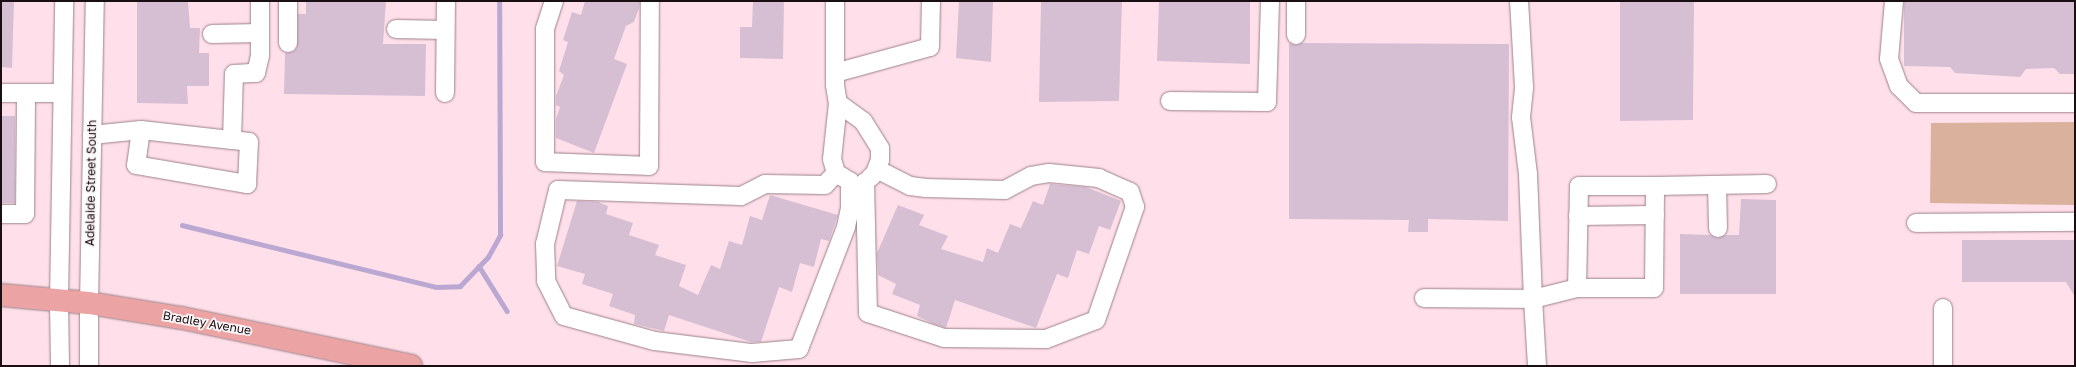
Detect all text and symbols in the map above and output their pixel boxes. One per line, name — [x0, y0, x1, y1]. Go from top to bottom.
street label: Adelaide Street South — [83, 120, 99, 246]
street label: Bradley Avenue — [162, 308, 252, 338]

